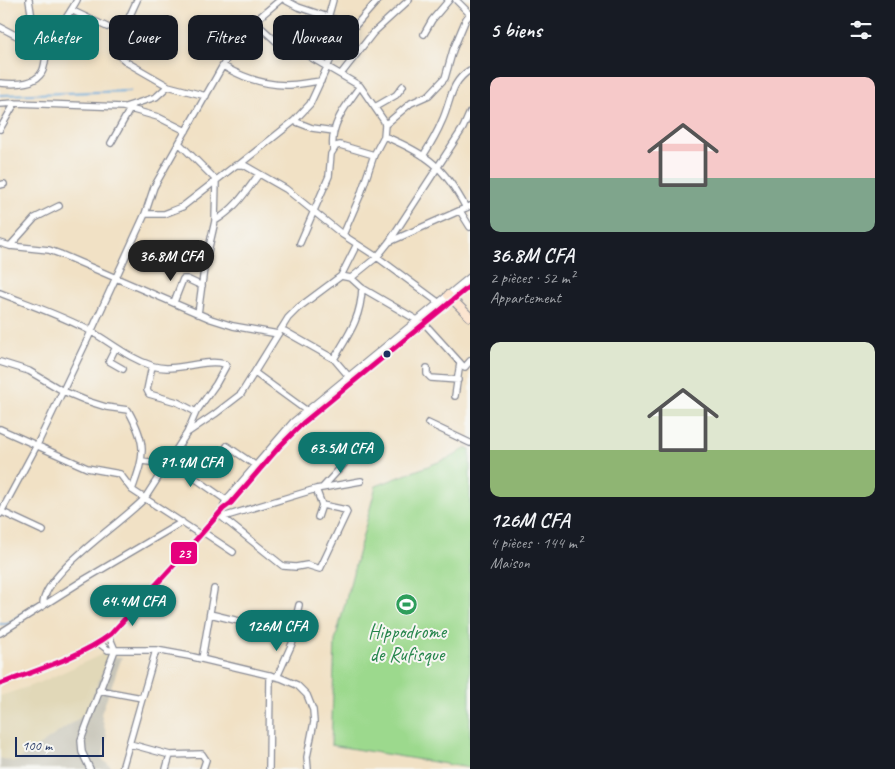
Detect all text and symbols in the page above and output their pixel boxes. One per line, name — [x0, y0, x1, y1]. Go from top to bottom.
chip: Acheter — [15, 15, 99, 60]
chip: Louer — [109, 15, 178, 60]
chip: Filtres — [188, 15, 263, 60]
chip: Nouveau — [273, 15, 359, 60]
icon: filters — [847, 16, 875, 44]
text: 5 biens — [490, 17, 542, 43]
icon: home — [638, 110, 728, 200]
pin: 36.8M CFA — [114, 240, 228, 282]
text: 36.8M CFA — [490, 242, 574, 268]
text: 36.8M CFA — [139, 246, 203, 266]
text: 2 pièces · 52 m² — [490, 268, 575, 288]
text: Appartement — [490, 288, 561, 308]
unlabelled marker — [382, 349, 392, 359]
icon: home — [638, 375, 728, 465]
pin: 63.5M CFA — [284, 432, 398, 474]
text: 63.5M CFA — [309, 438, 373, 458]
pin: 71.9M CFA — [134, 446, 248, 488]
text: 71.9M CFA — [159, 452, 223, 472]
text: 126M CFA — [490, 507, 570, 533]
text: 4 pièces · 144 m² — [490, 533, 582, 553]
line badge: 23 — [170, 541, 198, 565]
text: 23 — [178, 545, 192, 562]
text: Maison — [490, 553, 530, 573]
pin: 64.4M CFA — [76, 584, 190, 627]
text: 64.4M CFA — [101, 591, 165, 611]
sports icon: Hippodrome de Rufisque — [395, 593, 419, 617]
pin: 126M CFA — [225, 610, 329, 652]
text: 126M CFA — [247, 616, 307, 636]
place label: Hippodrome de Rufisque — [368, 619, 448, 667]
scale bar — [15, 734, 104, 757]
text: 100 m — [22, 737, 52, 754]

